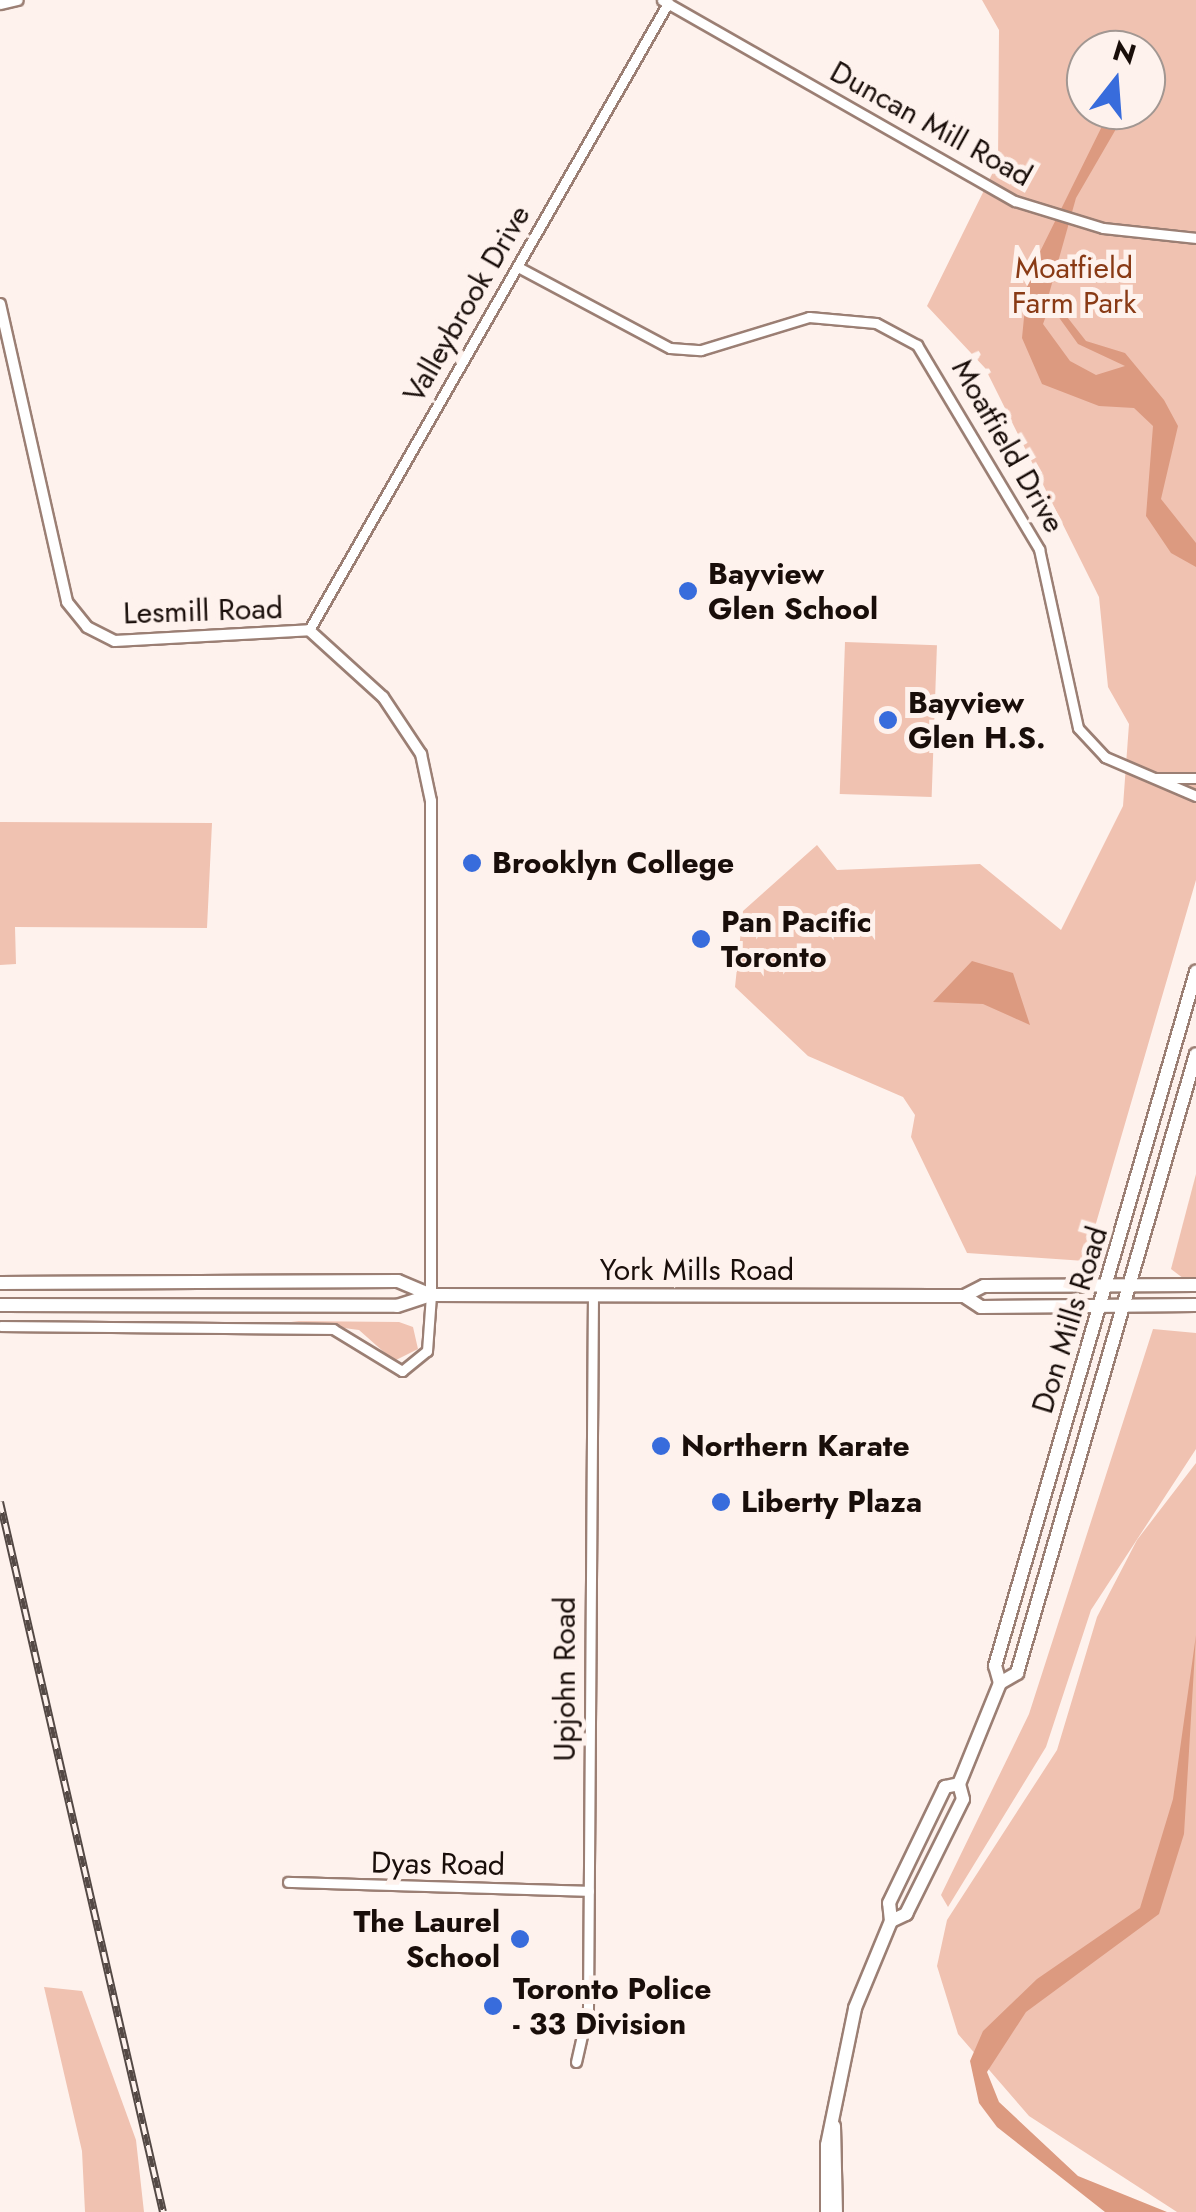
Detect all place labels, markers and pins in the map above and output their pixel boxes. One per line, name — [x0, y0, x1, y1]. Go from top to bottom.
place label: Bayview Glen School — [708, 556, 878, 626]
marker: Bayview Glen School — [677, 580, 699, 602]
place label: Bayview Glen H.S. — [908, 685, 1046, 756]
marker: Bayview Glen H.S. — [877, 709, 899, 731]
place label: Brooklyn College — [492, 845, 734, 881]
marker: Brooklyn College — [461, 852, 483, 874]
place label: Pan Pacific Toronto — [721, 904, 872, 974]
marker: Pan Pacific Toronto — [690, 928, 712, 950]
place label: Northern Karate — [681, 1428, 910, 1464]
marker: Northern Karate — [650, 1435, 672, 1457]
place label: Liberty Plaza — [741, 1484, 922, 1520]
marker: Liberty Plaza — [710, 1491, 732, 1513]
place label: The Laurel School — [353, 1904, 500, 1974]
marker: The Laurel School — [509, 1928, 531, 1950]
place label: Toronto Police - 33 Division — [513, 1971, 711, 2042]
marker: Toronto Police - 33 Division — [482, 1995, 504, 2017]

